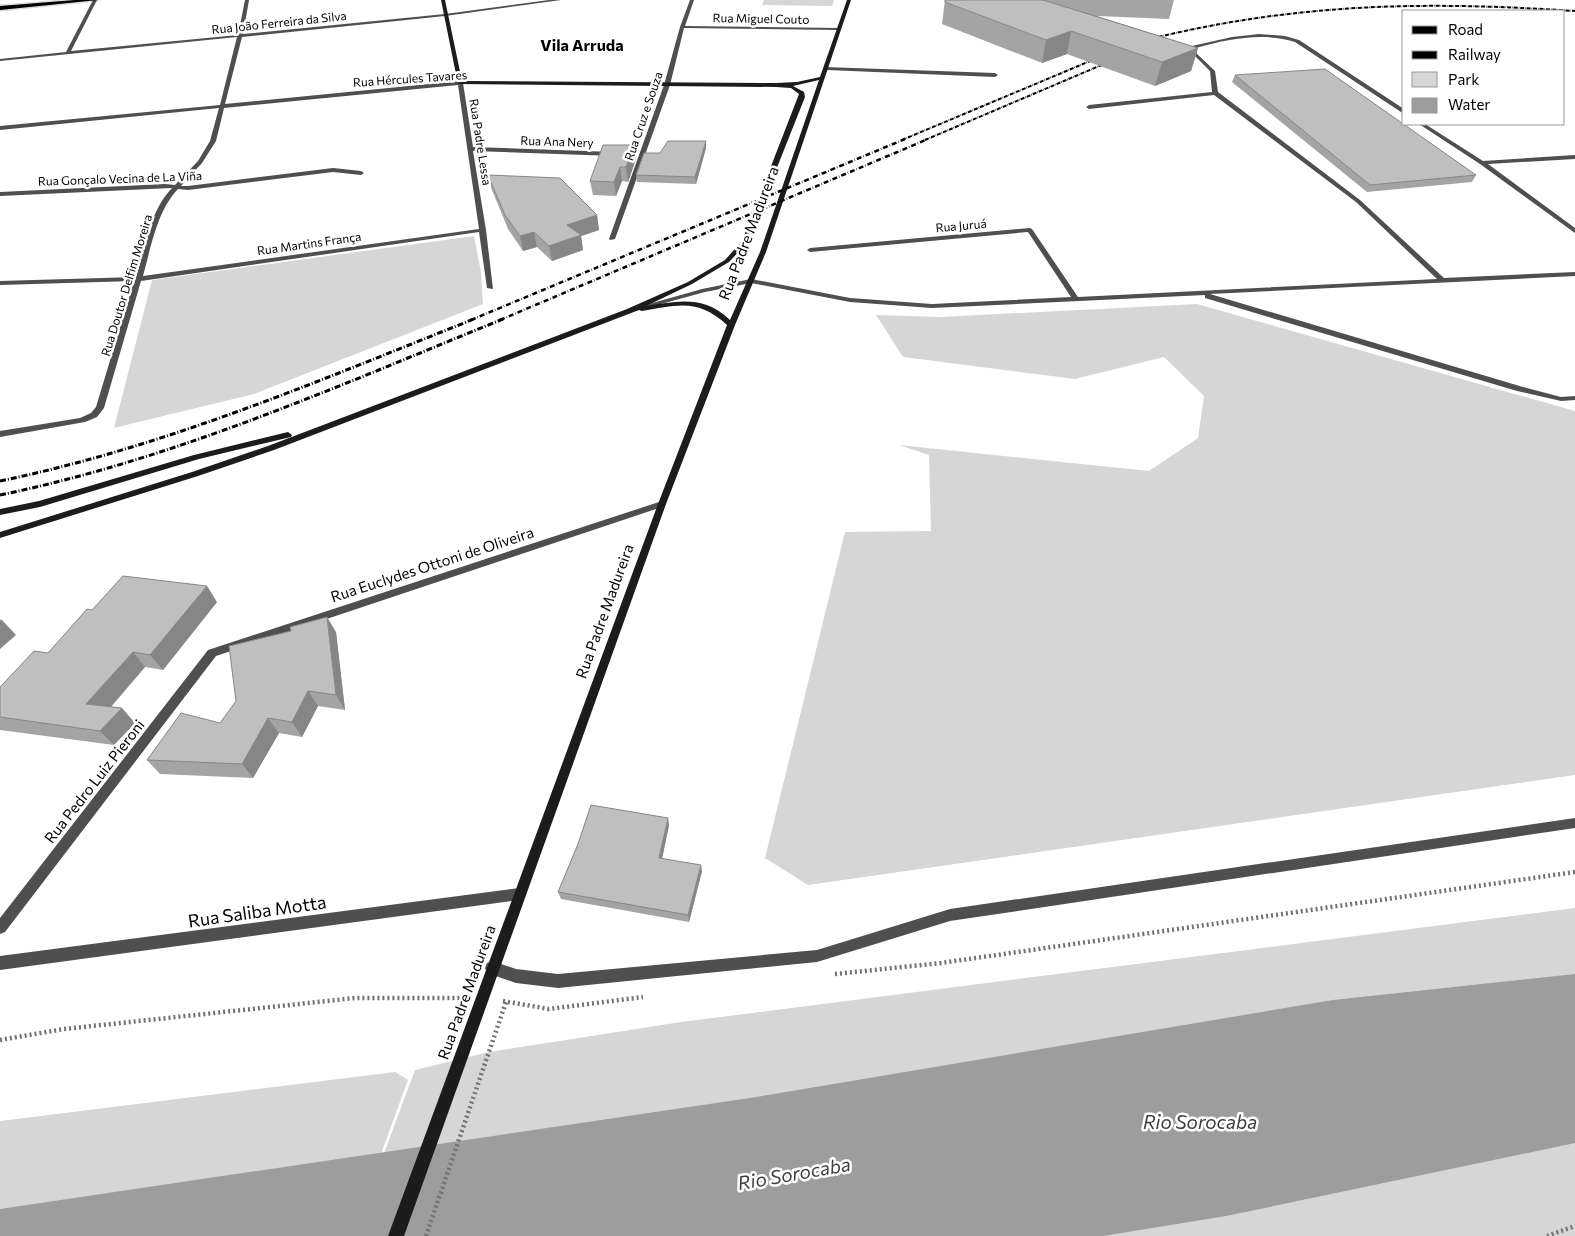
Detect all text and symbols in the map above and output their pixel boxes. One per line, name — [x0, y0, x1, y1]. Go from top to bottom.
street label: Rua João Ferreira da Silva — [211, 8, 347, 37]
street label: Rua Miguel Couto — [712, 10, 810, 26]
legend — [1402, 10, 1565, 125]
text: Road — [1448, 20, 1483, 38]
district label: Vila Arruda — [540, 35, 624, 54]
text: Railway — [1448, 45, 1501, 63]
street label: Rua Hércules Tavares — [352, 67, 468, 89]
street label: Rua Cruz e Souza — [621, 70, 665, 162]
text: Park — [1448, 70, 1479, 88]
text: Water — [1448, 95, 1490, 113]
street label: Rua Padre Lessa — [467, 98, 495, 186]
street label: Rua Ana Nery — [520, 133, 594, 149]
street label: Rua Padre Madureira — [714, 164, 782, 302]
street label: Rua Gonçalo Vecina de La Viña — [38, 168, 202, 188]
street label: Rua Doutor Delfim Moreira — [98, 212, 154, 358]
street label: Rua Juruá — [935, 216, 987, 235]
street label: Rua Martins França — [256, 229, 362, 257]
street label: Rua Euclydes Ottoni de Oliveira — [328, 523, 536, 605]
street label: Rua Padre Madureira — [571, 541, 637, 681]
street label: Rua Pedro Luiz Pieroni — [40, 716, 148, 846]
street label: Rua Saliba Motta — [186, 890, 328, 932]
street label: Rua Padre Madureira — [433, 922, 499, 1062]
water label: Rio Sorocaba — [1143, 1110, 1257, 1133]
water label: Rio Sorocaba — [736, 1152, 852, 1194]

